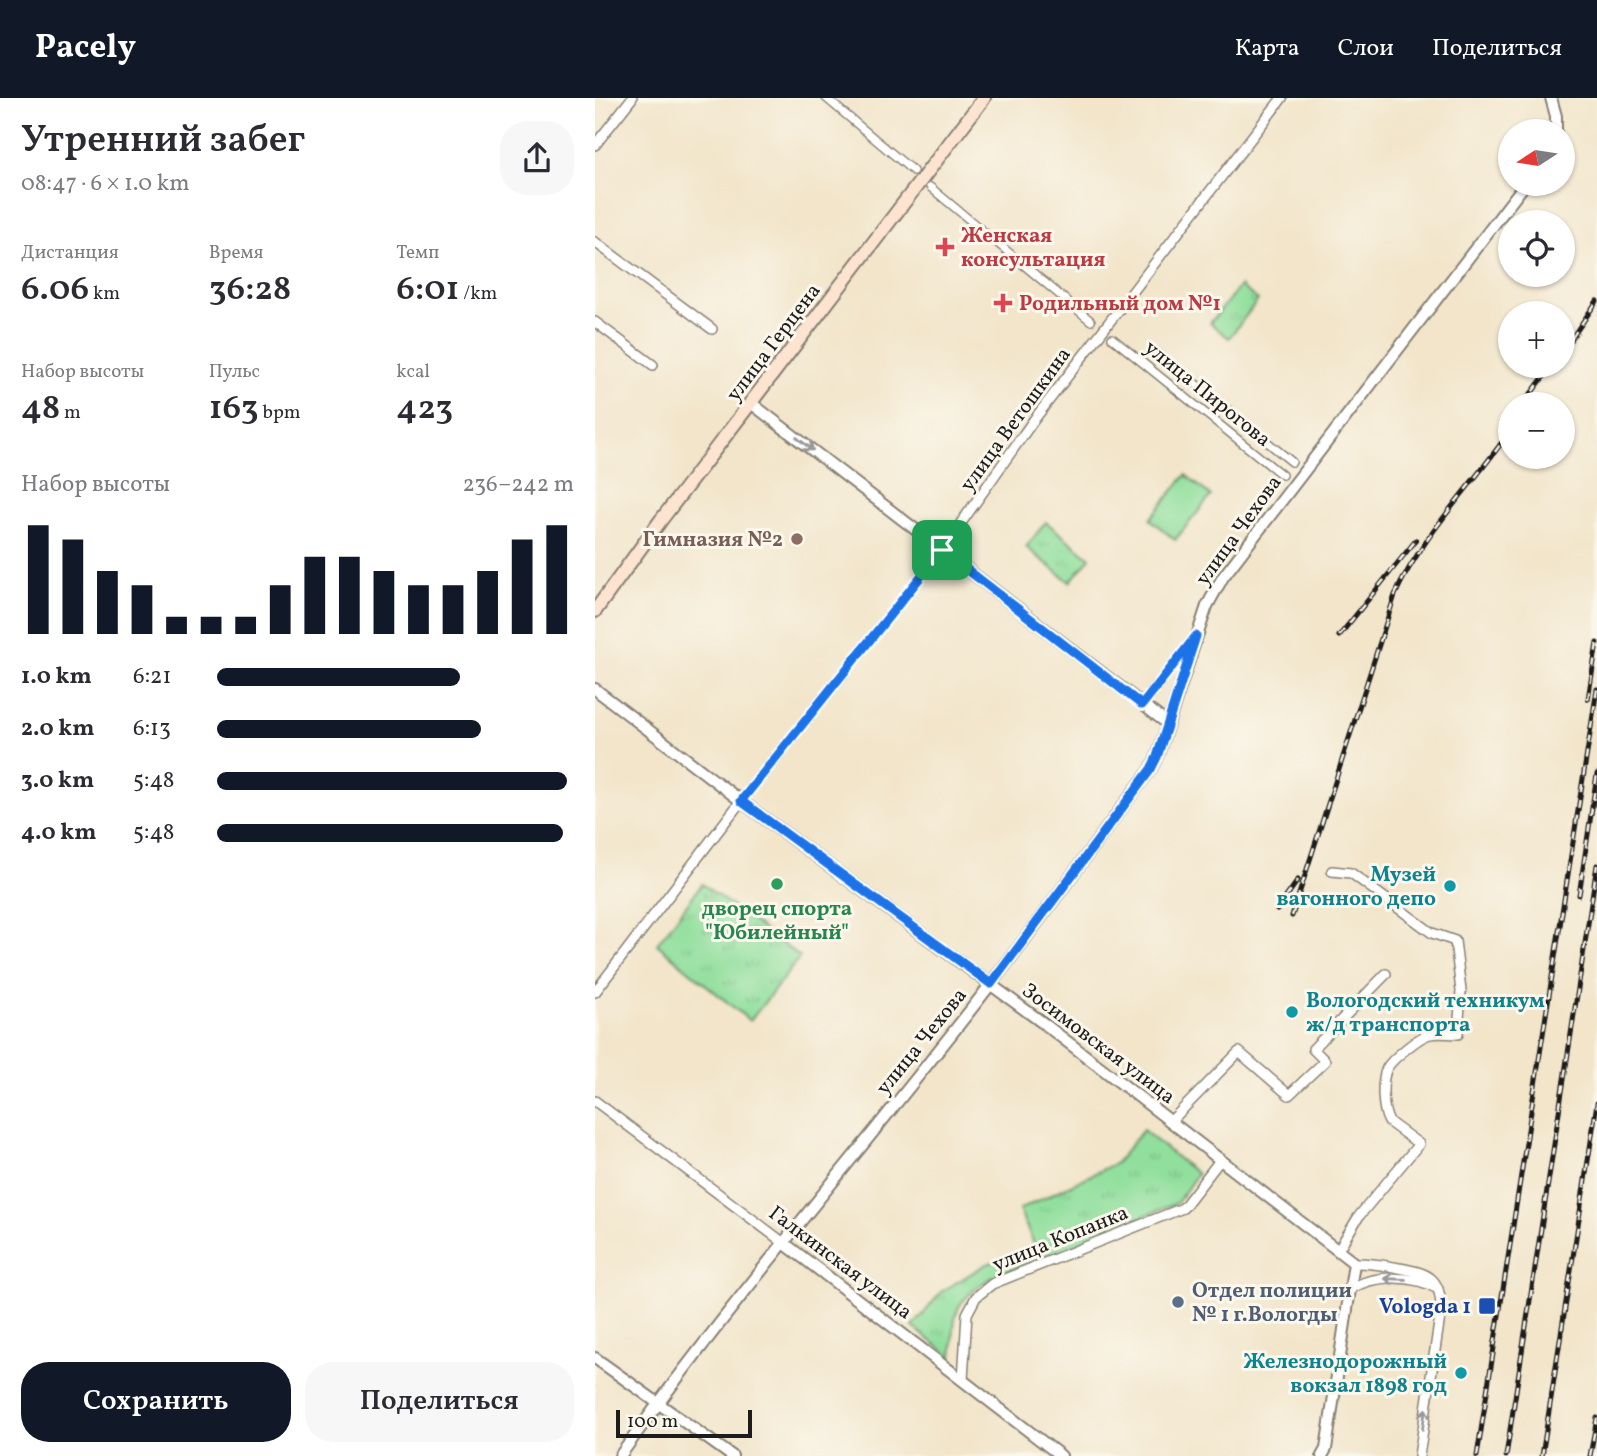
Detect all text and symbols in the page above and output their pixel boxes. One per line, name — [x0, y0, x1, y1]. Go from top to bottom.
text: Pacely — [35, 26, 136, 72]
text: Карта — [1235, 32, 1300, 66]
text: Слои — [1338, 32, 1394, 66]
text: Поделиться — [1432, 32, 1562, 66]
text: Утренний забег — [21, 115, 305, 168]
north arrow — [1498, 119, 1575, 196]
map controls — [1498, 119, 1575, 469]
button: share — [500, 121, 574, 195]
text: 08:47 · 6 × 1.0 km — [21, 168, 190, 200]
button: locate — [1498, 210, 1575, 287]
place label: Женская консультация — [961, 222, 1106, 275]
marker: Женская консультация — [935, 237, 955, 257]
text: Дистанция — [21, 240, 119, 266]
text: Время — [209, 240, 263, 266]
text: Темп — [396, 240, 439, 266]
text: 6.06 — [21, 266, 89, 314]
text: 36:28 — [209, 266, 291, 314]
text: 6:01 — [396, 266, 459, 314]
street label: улица Герцена — [720, 278, 828, 408]
text: km — [89, 281, 120, 307]
text: /km — [459, 281, 497, 307]
place label: Родильный дом №1 — [1019, 290, 1221, 319]
marker: Родильный дом №1 — [993, 293, 1013, 313]
button: + — [1498, 301, 1575, 378]
street label: улица Пирогова — [1138, 334, 1277, 454]
street label: улица Ветошкина — [954, 342, 1078, 498]
text: Набор высоты — [21, 359, 144, 385]
text: Пульс — [209, 359, 260, 385]
text: kcal — [396, 359, 430, 385]
text: 48 — [21, 385, 60, 433]
text: 163 — [209, 385, 259, 433]
text: 423 — [396, 385, 453, 433]
button: − — [1498, 392, 1575, 469]
text: m — [60, 400, 81, 426]
text: bpm — [259, 400, 301, 426]
one-way arrow — [795, 437, 814, 452]
text: Набор высоты — [21, 469, 170, 501]
text: 236–242 m — [462, 469, 574, 501]
street label: улица Чехова — [1189, 470, 1289, 592]
pin — [912, 520, 972, 580]
place label: Гимназия №2 — [642, 526, 783, 555]
marker: Гимназия №2 — [789, 531, 805, 547]
icon: arrive — [923, 531, 961, 569]
text: 1.0 km — [21, 661, 92, 693]
text: 6:21 — [133, 661, 171, 693]
text: 2.0 km — [21, 713, 94, 745]
text: 6:13 — [133, 713, 171, 745]
text: 3.0 km — [21, 765, 94, 797]
text: 5:48 — [133, 765, 174, 797]
text: 4.0 km — [21, 817, 96, 849]
text: 5:48 — [133, 817, 174, 849]
place label: Музей вагонного депо — [1276, 861, 1436, 914]
marker: дворец спорта "Юбилейный" — [769, 876, 785, 892]
marker: Музей вагонного депо — [1442, 878, 1458, 894]
place label: дворец спорта "Юбилейный" — [702, 895, 852, 948]
street label: Зосимовская улица — [1015, 977, 1181, 1112]
street label: улица Чехова — [870, 982, 974, 1102]
place label: Вологодский техникум ж/д транспорта — [1306, 987, 1545, 1040]
marker: Вологодский техникум ж/д транспорта — [1284, 1004, 1300, 1020]
street label: Галкинская улица — [762, 1199, 918, 1327]
street label: улица Копанка — [988, 1199, 1133, 1280]
one-way arrow — [1384, 1273, 1407, 1286]
place label: Отдел полиции № 1 г.Вологды — [1192, 1277, 1352, 1330]
place label: Vologda 1 — [1379, 1293, 1471, 1322]
marker: Отдел полиции № 1 г.Вологды — [1170, 1294, 1186, 1310]
marker: Vologda 1 — [1477, 1296, 1497, 1316]
place label: Железнодорожный вокзал 1898 год — [1244, 1348, 1447, 1401]
button: Сохранить — [21, 1362, 291, 1442]
button: Поделиться — [305, 1362, 574, 1442]
marker: Железнодорожный вокзал 1898 год — [1453, 1365, 1469, 1381]
scale bar — [616, 1407, 753, 1439]
one-way arrow — [1418, 1408, 1431, 1431]
text: 100 m — [627, 1409, 678, 1435]

